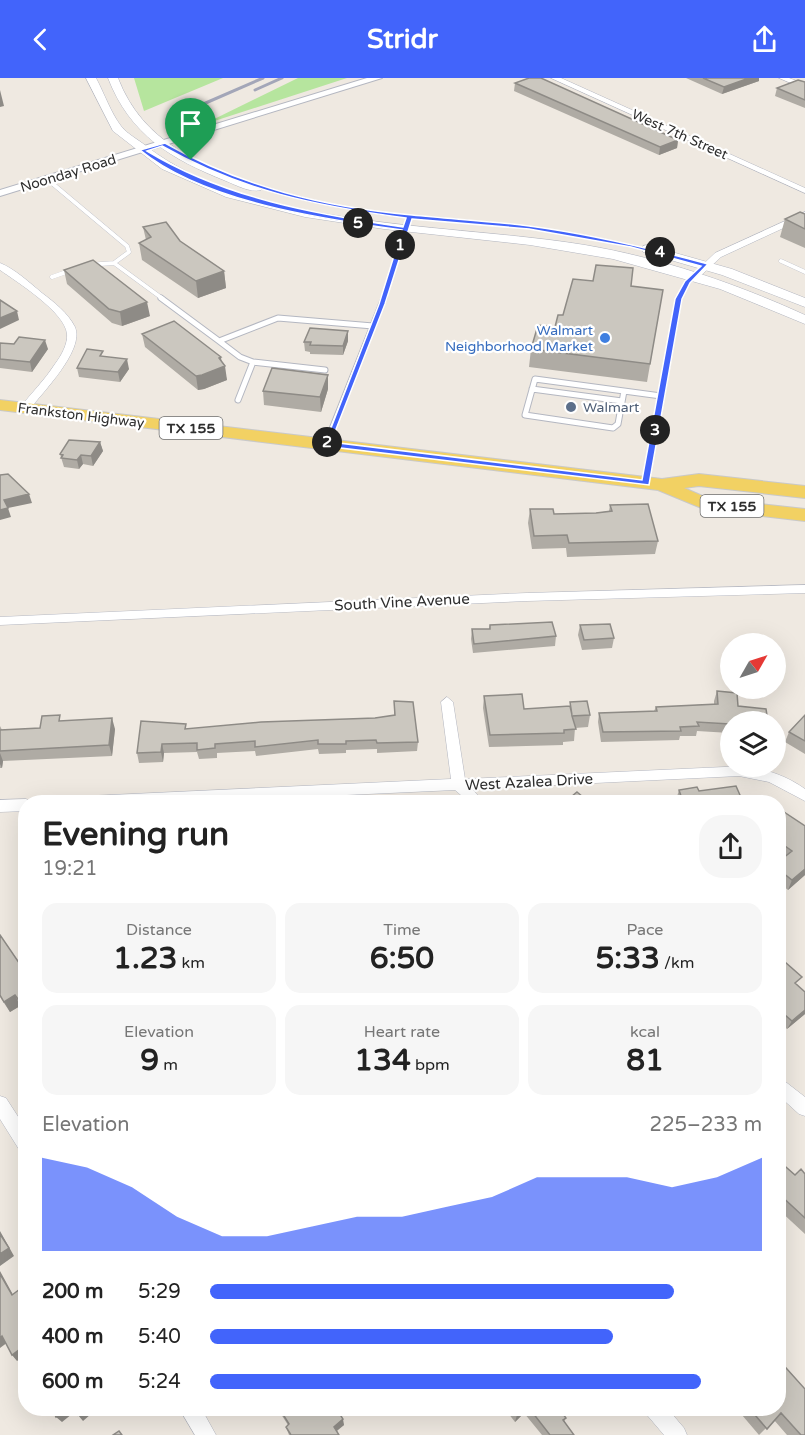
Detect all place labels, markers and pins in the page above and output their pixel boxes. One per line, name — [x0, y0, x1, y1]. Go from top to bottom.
pin — [165, 98, 216, 160]
pin: 5 — [343, 208, 373, 238]
pin: 1 — [385, 230, 415, 260]
pin: 4 — [645, 237, 675, 267]
place label: Walmart Neighborhood Market — [445, 322, 594, 355]
marker: Walmart Neighborhood Market — [598, 331, 612, 345]
place label: Walmart — [583, 399, 640, 416]
marker: Walmart — [564, 400, 578, 414]
pin: 3 — [640, 415, 670, 445]
pin: 2 — [312, 427, 342, 457]

